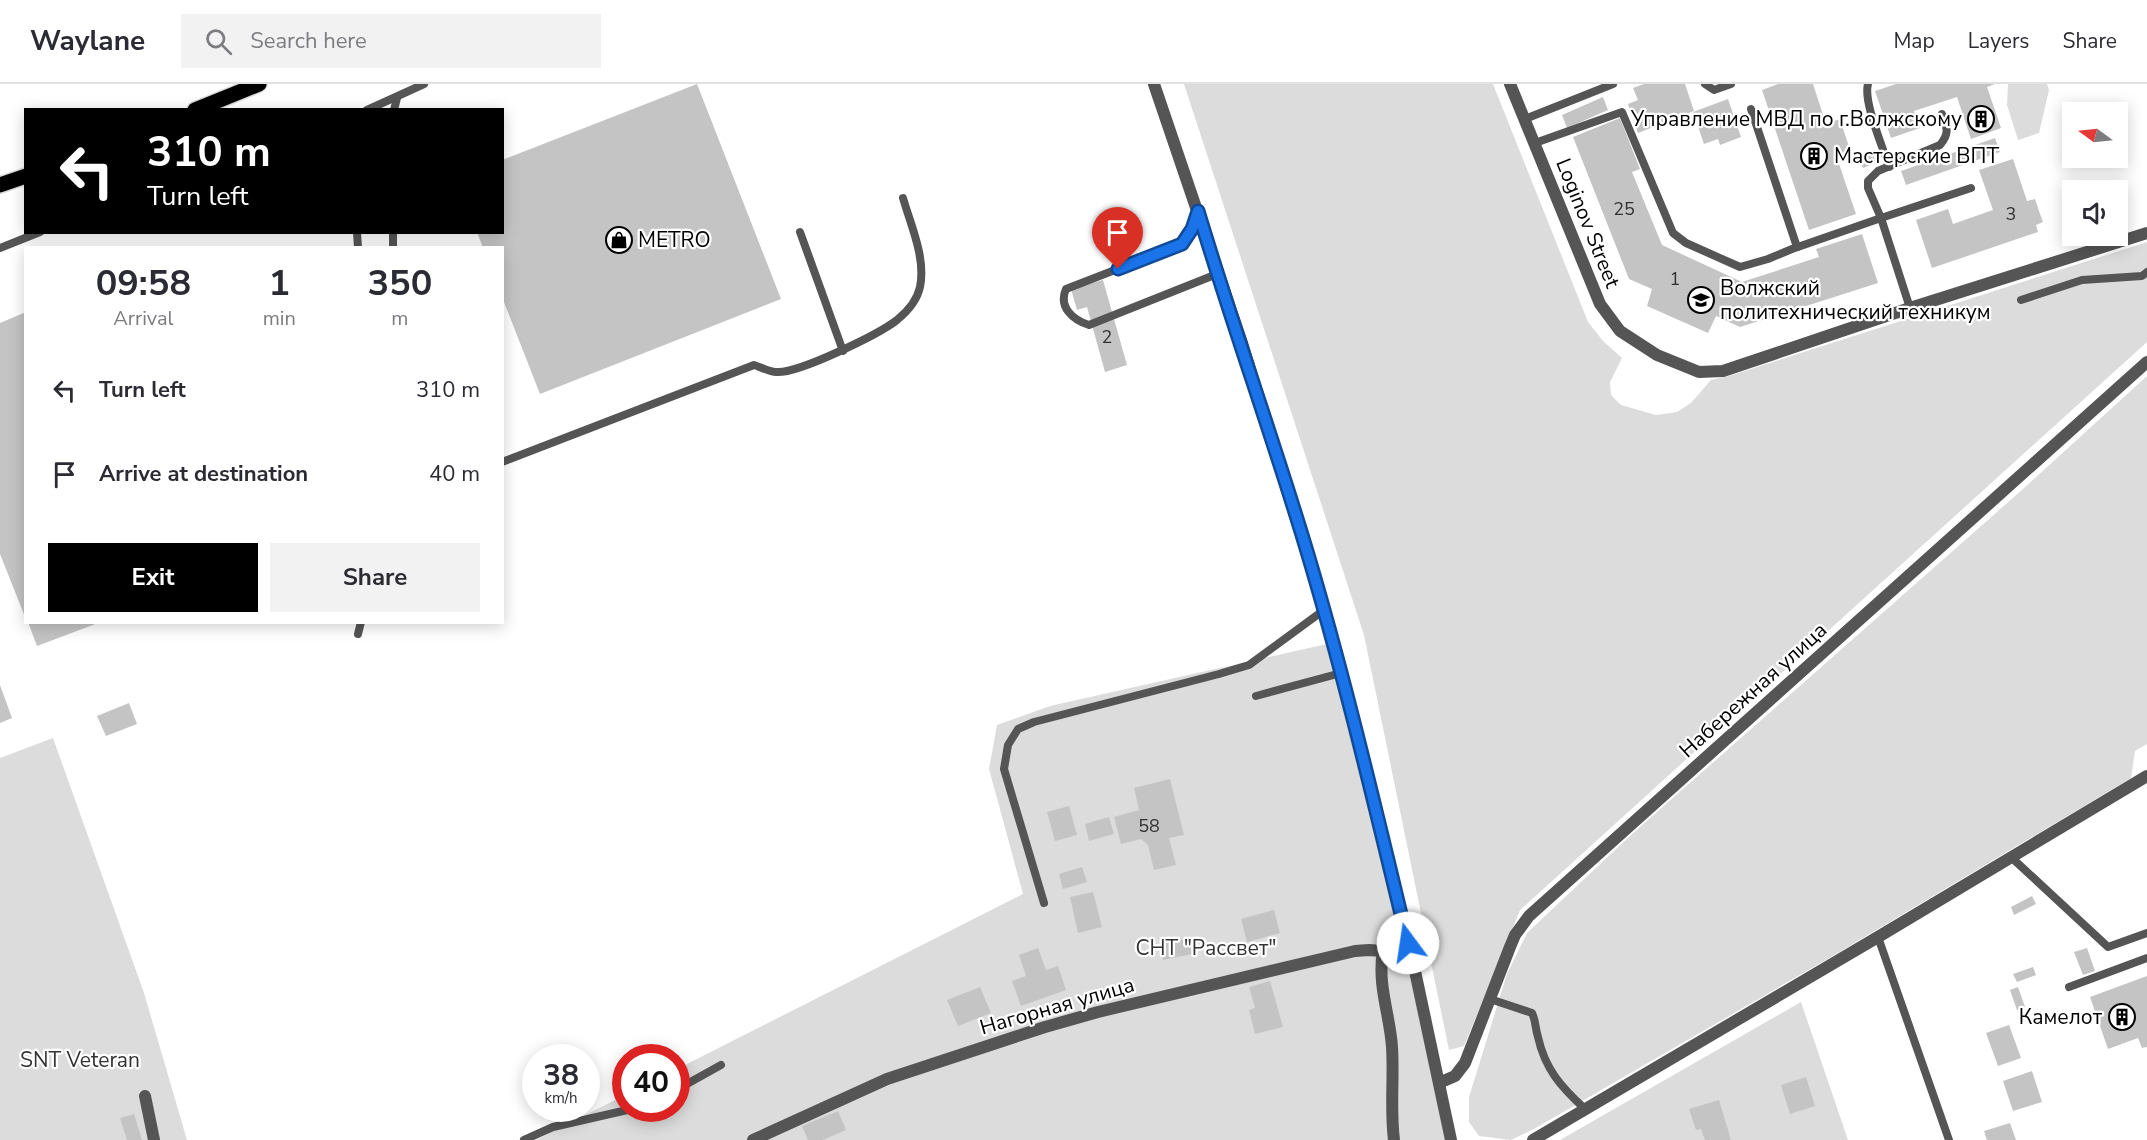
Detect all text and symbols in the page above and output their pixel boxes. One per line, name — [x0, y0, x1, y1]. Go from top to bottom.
search box — [181, 14, 601, 68]
text: Waylane — [30, 22, 145, 60]
icon: search — [202, 25, 235, 58]
text: Search here — [250, 26, 367, 56]
text: Map — [1893, 27, 1935, 55]
text: Layers — [1968, 27, 2029, 55]
text: Share — [2062, 27, 2117, 55]
north arrow — [2062, 102, 2128, 168]
map controls — [2062, 102, 2128, 246]
building icon: Управление МВД по г.Волжскому — [1966, 104, 1996, 134]
place label: Управление МВД по г.Волжскому — [1630, 105, 1962, 133]
text: 310 m — [147, 124, 271, 181]
icon: left — [48, 132, 126, 210]
building icon: Мастерские ВПТ — [1799, 141, 1829, 171]
place label: Мастерские ВПТ — [1834, 142, 1999, 170]
street label: Loginov Street — [1549, 154, 1627, 292]
text: Turn left — [147, 178, 248, 215]
button: sound — [2062, 180, 2128, 246]
house number: 25 — [1613, 197, 1635, 221]
house number: 3 — [2006, 202, 2016, 226]
pin — [1092, 207, 1143, 269]
icon: arrive — [1101, 216, 1134, 249]
shop icon: METRO — [604, 225, 634, 255]
place label: METRO — [638, 226, 711, 254]
text: 09:58 — [96, 259, 191, 308]
text: 1 — [268, 259, 290, 308]
text: 350 — [367, 259, 432, 308]
house number: 1 — [1670, 267, 1680, 291]
place label: Волжский политехнический техникум — [1720, 274, 1991, 326]
school or university icon: Волжский политехнический техникум — [1686, 285, 1716, 315]
text: Arrival — [113, 305, 173, 332]
text: min — [263, 305, 296, 332]
text: m — [391, 305, 408, 332]
house number: 2 — [1102, 325, 1112, 349]
icon: left — [48, 374, 81, 407]
text: Turn left — [99, 375, 186, 405]
text: 310 m — [416, 375, 480, 405]
icon: arrive — [48, 458, 81, 491]
text: Arrive at destination — [99, 459, 308, 489]
text: 40 m — [429, 459, 480, 489]
button: Exit — [48, 543, 258, 612]
button: Share — [270, 543, 480, 612]
street label: Набережная улица — [1673, 616, 1833, 764]
house number: 58 — [1138, 814, 1160, 838]
position arrow — [1376, 911, 1440, 975]
park label: СНТ "Рассвет" — [1135, 934, 1277, 962]
street label: Нагорная улица — [976, 971, 1138, 1041]
building icon: Камелот — [2107, 1002, 2137, 1032]
place label: Камелот — [2019, 1003, 2103, 1031]
speed limit sign: 40 — [612, 1044, 690, 1122]
park label: SNT Veteran — [20, 1046, 140, 1074]
text: 38 — [543, 1055, 579, 1096]
text: km/h — [544, 1088, 578, 1108]

